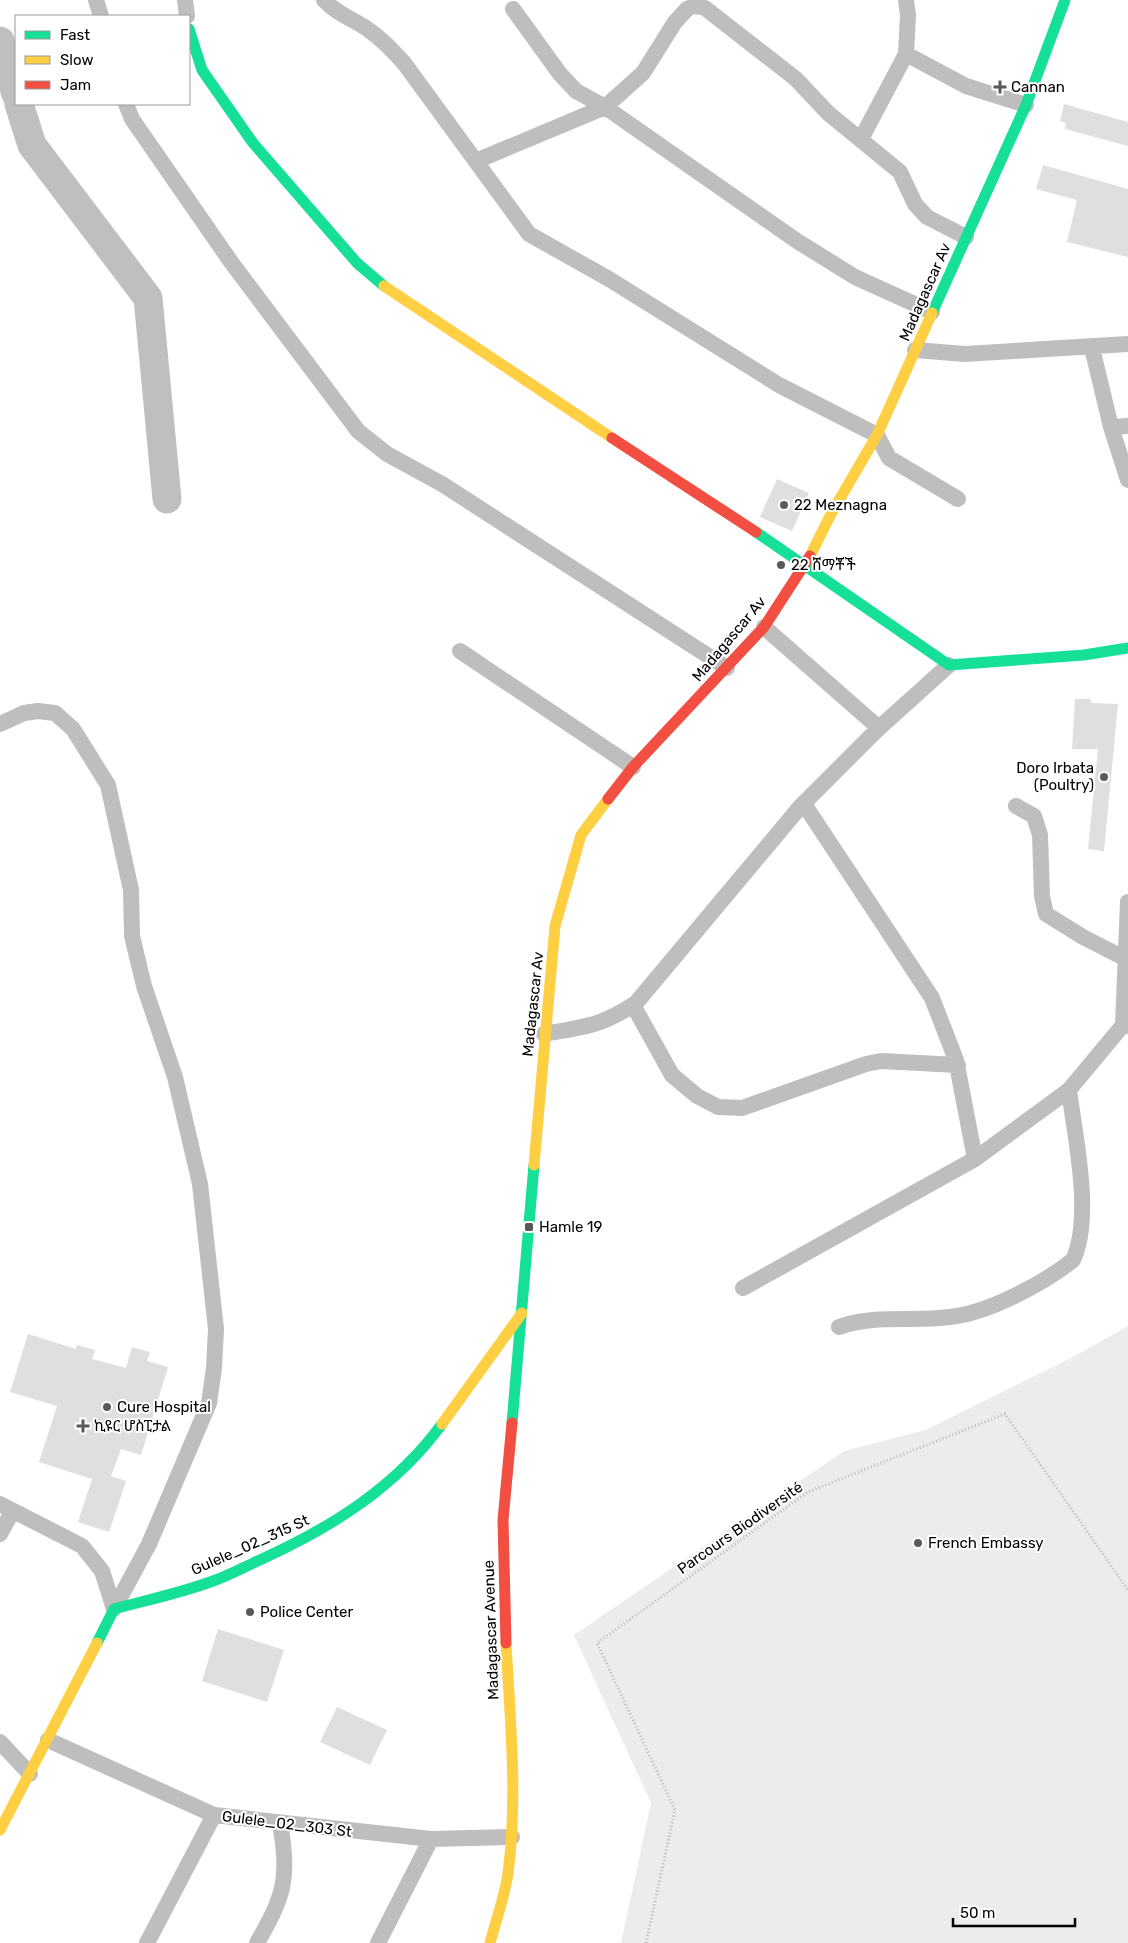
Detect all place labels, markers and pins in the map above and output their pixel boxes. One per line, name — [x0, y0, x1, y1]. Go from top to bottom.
place label: Cannan — [1011, 78, 1065, 96]
marker: Cannan — [993, 80, 1007, 94]
place label: 22 Meznagna — [794, 496, 887, 514]
marker: 22 Meznagna — [778, 499, 790, 511]
place label: 22 ሸማቾች — [791, 556, 856, 574]
marker: 22 ሸማቾች — [775, 559, 787, 571]
place label: Doro Irbata (Poultry) — [1016, 759, 1094, 794]
marker: Doro Irbata (Poultry) — [1098, 771, 1110, 783]
place label: Hamle 19 — [539, 1218, 602, 1236]
marker: Hamle 19 — [523, 1221, 535, 1233]
place label: Cure Hospital — [117, 1398, 211, 1416]
marker: Cure Hospital — [101, 1401, 113, 1413]
place label: ኪዩር ሆስፒታል — [94, 1417, 171, 1435]
marker: ኪዩር ሆስፒታል — [76, 1419, 90, 1433]
place label: French Embassy — [928, 1534, 1044, 1552]
marker: French Embassy — [912, 1537, 924, 1549]
place label: Police Center — [260, 1603, 353, 1621]
marker: Police Center — [244, 1606, 256, 1618]

